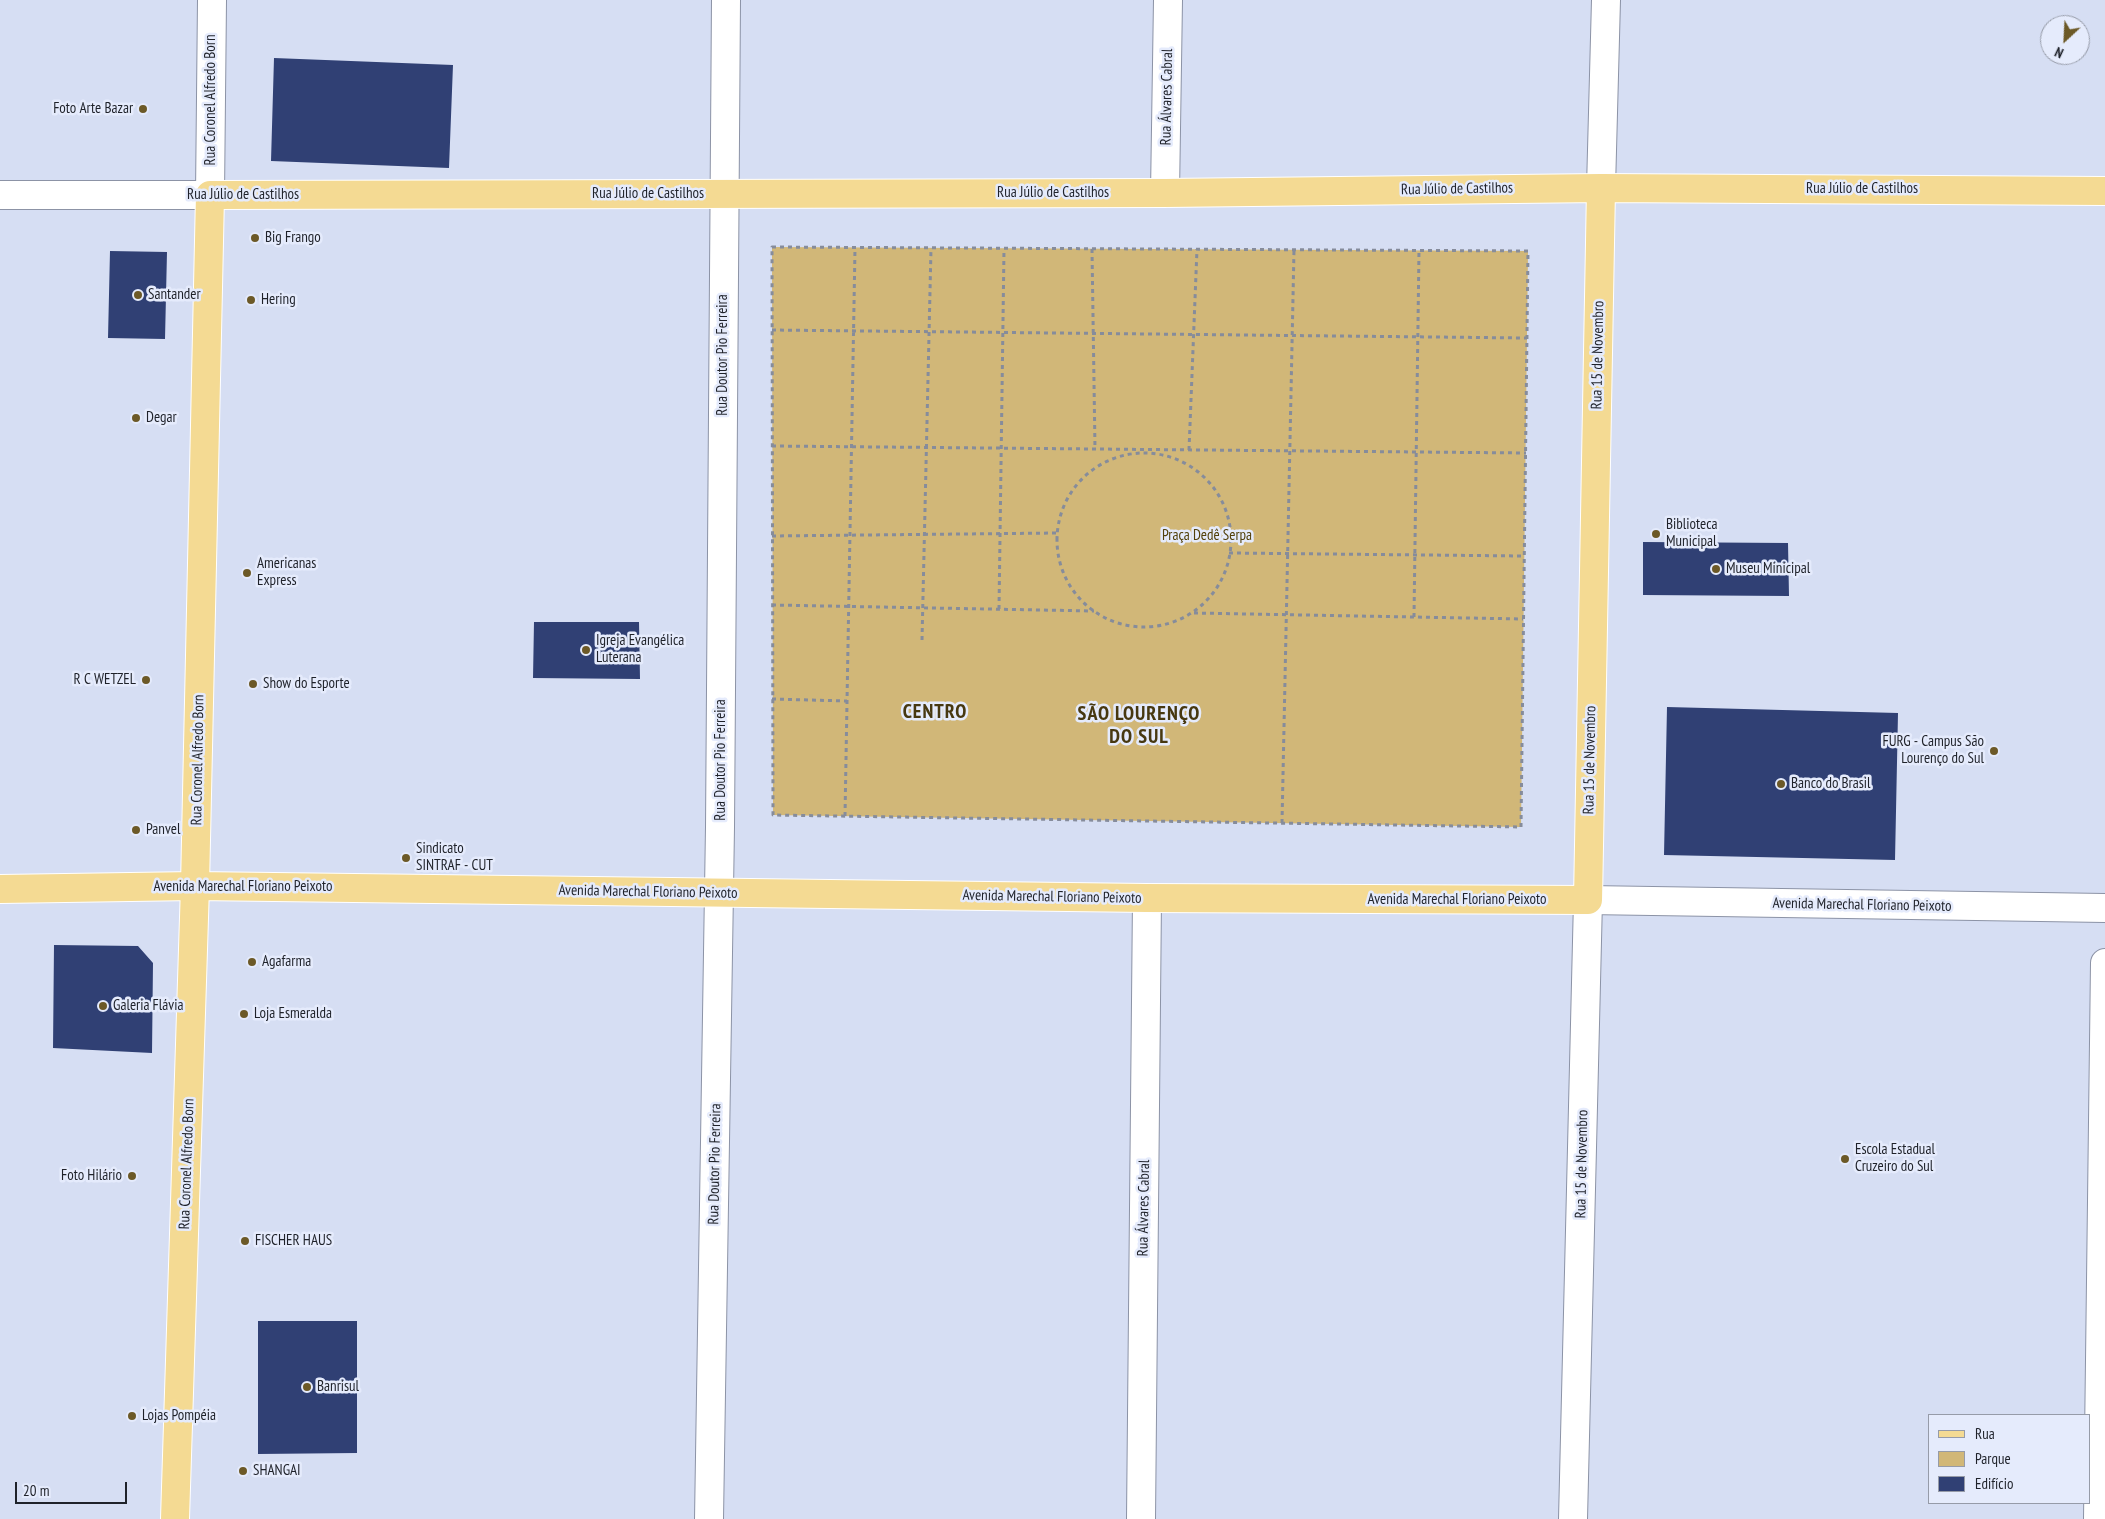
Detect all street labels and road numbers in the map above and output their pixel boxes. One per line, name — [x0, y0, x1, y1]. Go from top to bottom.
street label: Rua Coronel Alfredo Born — [202, 34, 220, 166]
street label: Rua Álvares Cabral — [1157, 49, 1177, 145]
street label: Rua Júlio de Castilhos — [1401, 179, 1513, 199]
street label: Rua Júlio de Castilhos — [1806, 180, 1918, 198]
street label: Rua Júlio de Castilhos — [997, 184, 1109, 202]
street label: Rua Júlio de Castilhos — [592, 185, 704, 203]
street label: Rua Júlio de Castilhos — [187, 186, 299, 204]
street label: Rua Doutor Pio Ferreira — [714, 294, 732, 416]
street label: Rua 15 de Novembro — [1588, 300, 1608, 410]
street label: Rua Coronel Alfredo Born — [188, 694, 208, 826]
street label: Rua Doutor Pio Ferreira — [712, 699, 730, 821]
street label: Rua 15 de Novembro — [1580, 705, 1600, 815]
street label: Avenida Marechal Floriano Peixoto — [154, 878, 332, 896]
street label: Avenida Marechal Floriano Peixoto — [558, 881, 738, 903]
street label: Avenida Marechal Floriano Peixoto — [962, 886, 1142, 908]
street label: Avenida Marechal Floriano Peixoto — [1368, 891, 1546, 909]
street label: Avenida Marechal Floriano Peixoto — [1772, 894, 1952, 916]
street label: Rua Coronel Alfredo Born — [176, 1098, 198, 1230]
street label: Rua Doutor Pio Ferreira — [705, 1103, 725, 1225]
street label: Rua 15 de Novembro — [1572, 1109, 1592, 1219]
street label: Rua Álvares Cabral — [1134, 1160, 1154, 1256]

